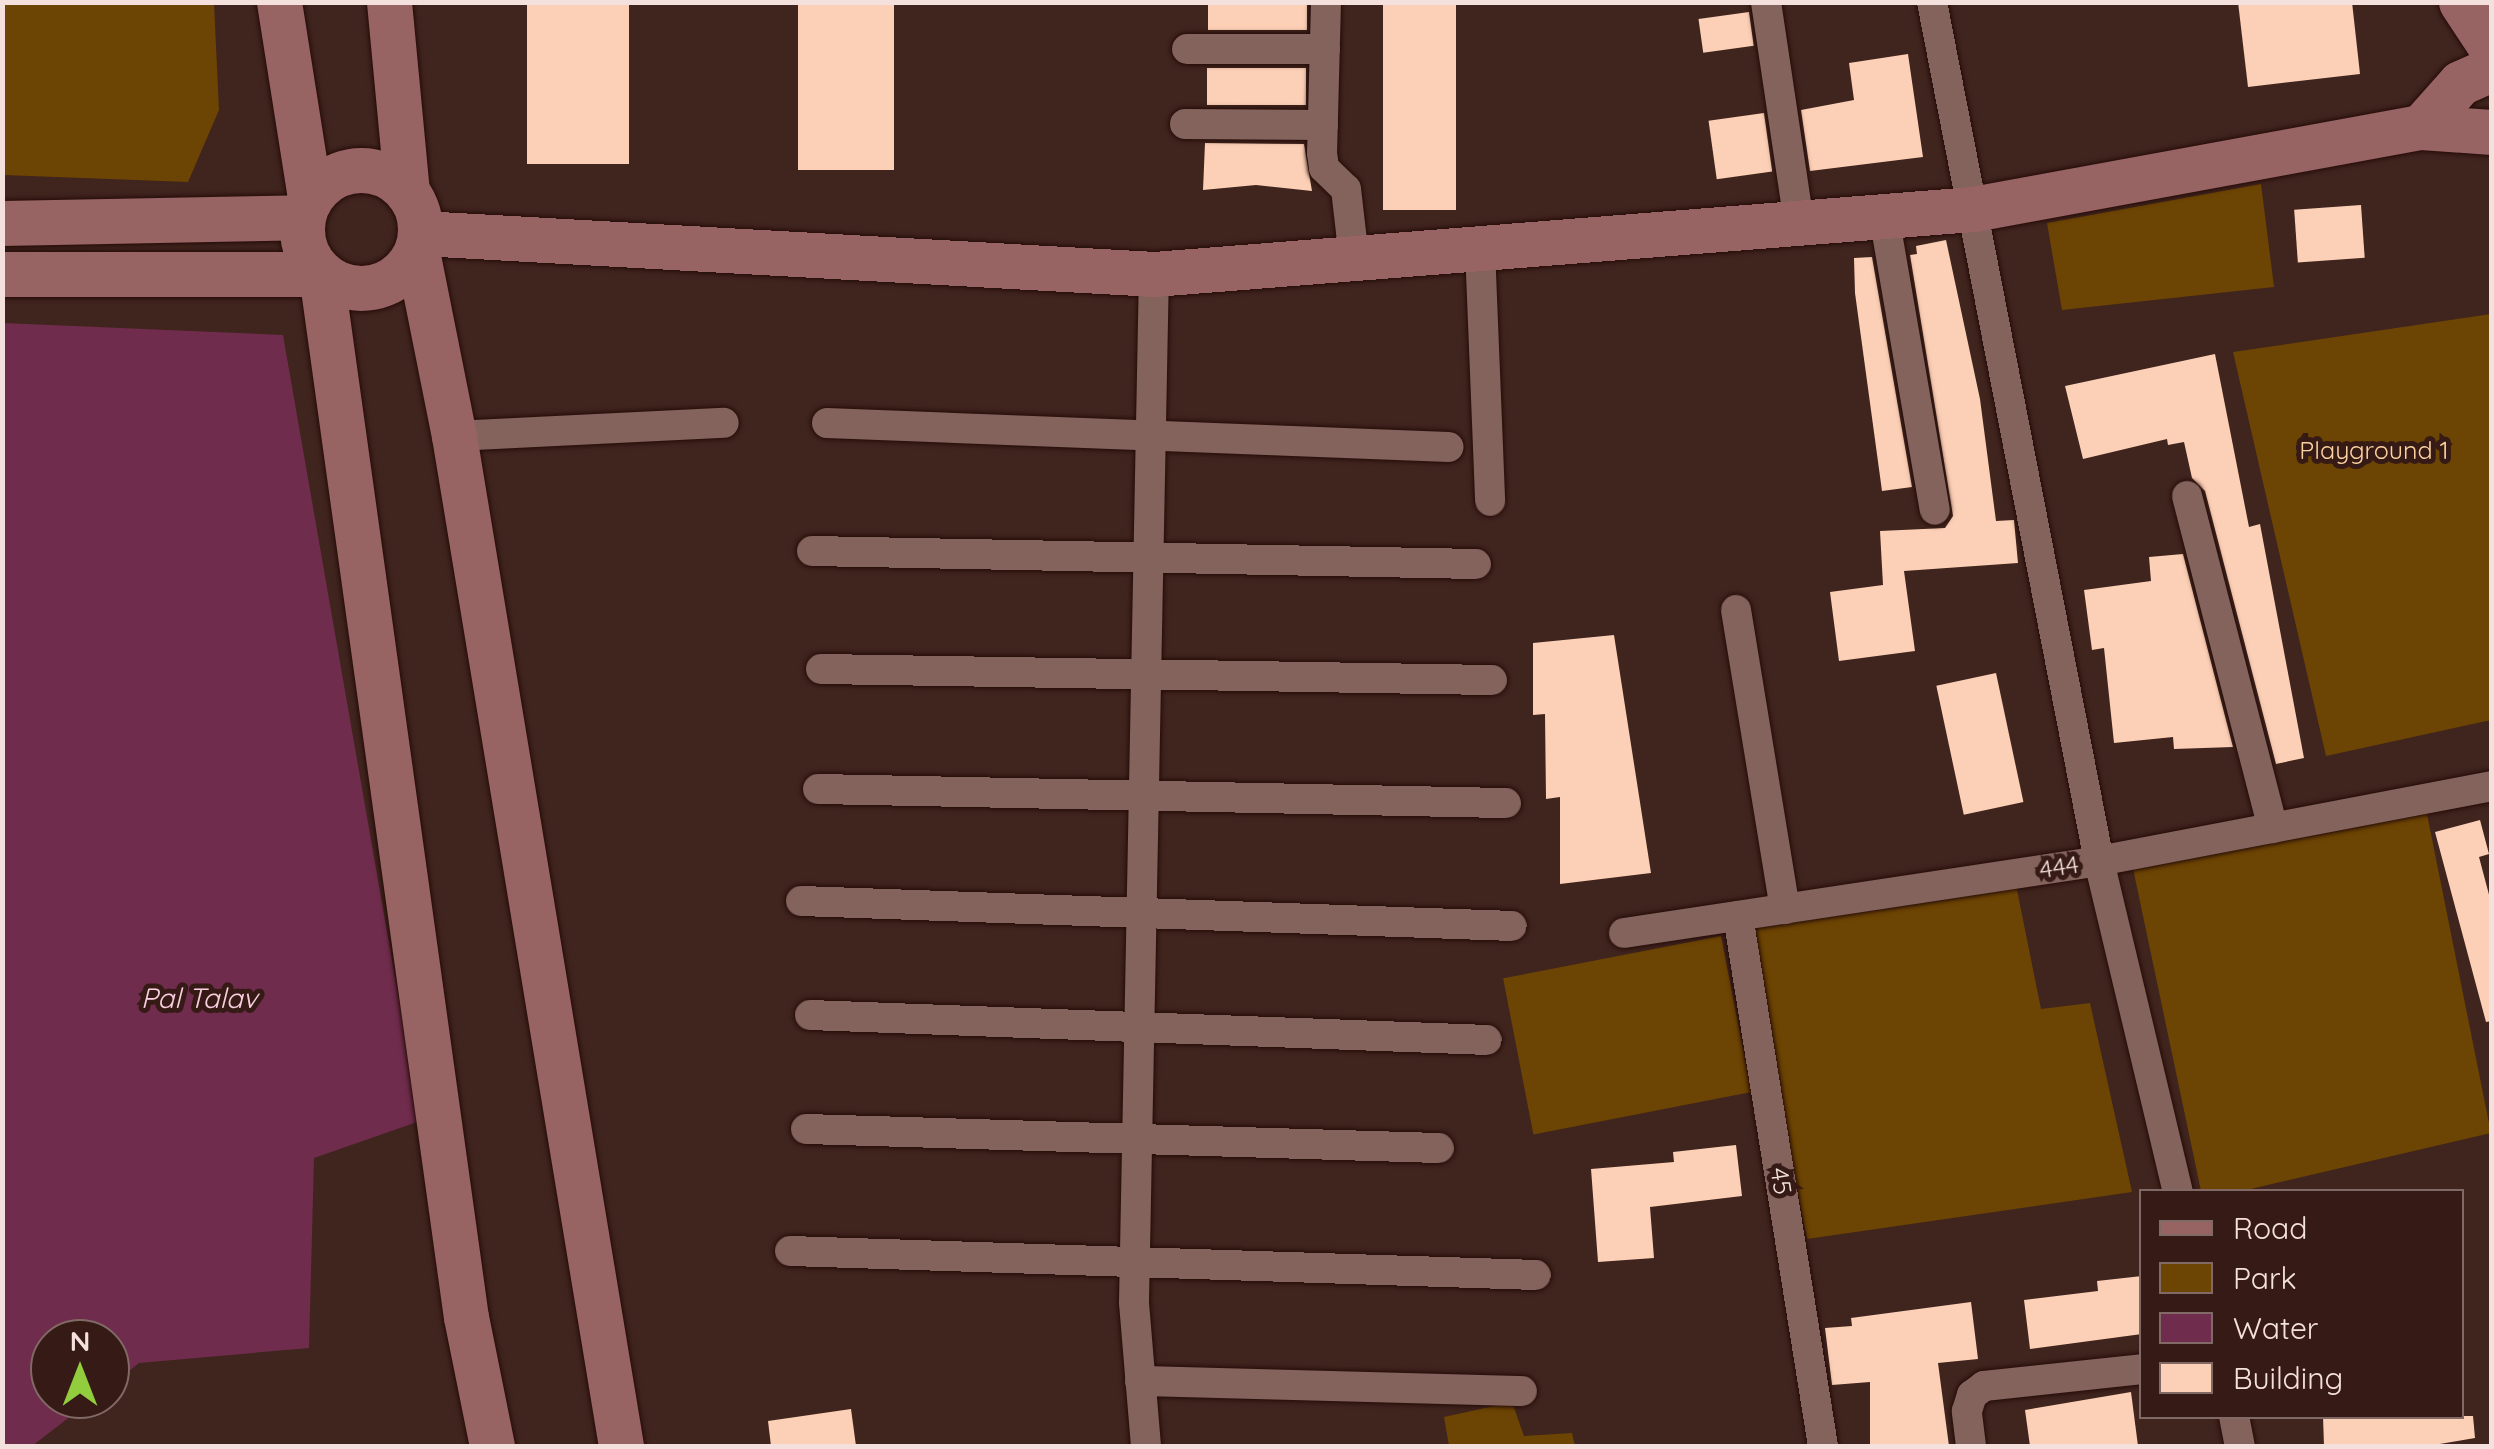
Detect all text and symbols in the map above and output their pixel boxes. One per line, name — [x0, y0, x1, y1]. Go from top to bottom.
park label: Playground 1 — [2299, 435, 2449, 465]
street label: 444 — [2037, 849, 2081, 885]
water label: Pal Talav — [141, 981, 257, 1015]
street label: 45 — [1764, 1165, 1798, 1197]
legend — [2139, 1189, 2464, 1419]
text: Road — [2233, 1209, 2307, 1247]
text: Park — [2233, 1259, 2297, 1297]
text: Water — [2233, 1309, 2318, 1347]
north arrow — [30, 1319, 130, 1419]
text: N — [70, 1323, 90, 1358]
text: Building — [2233, 1359, 2343, 1397]

